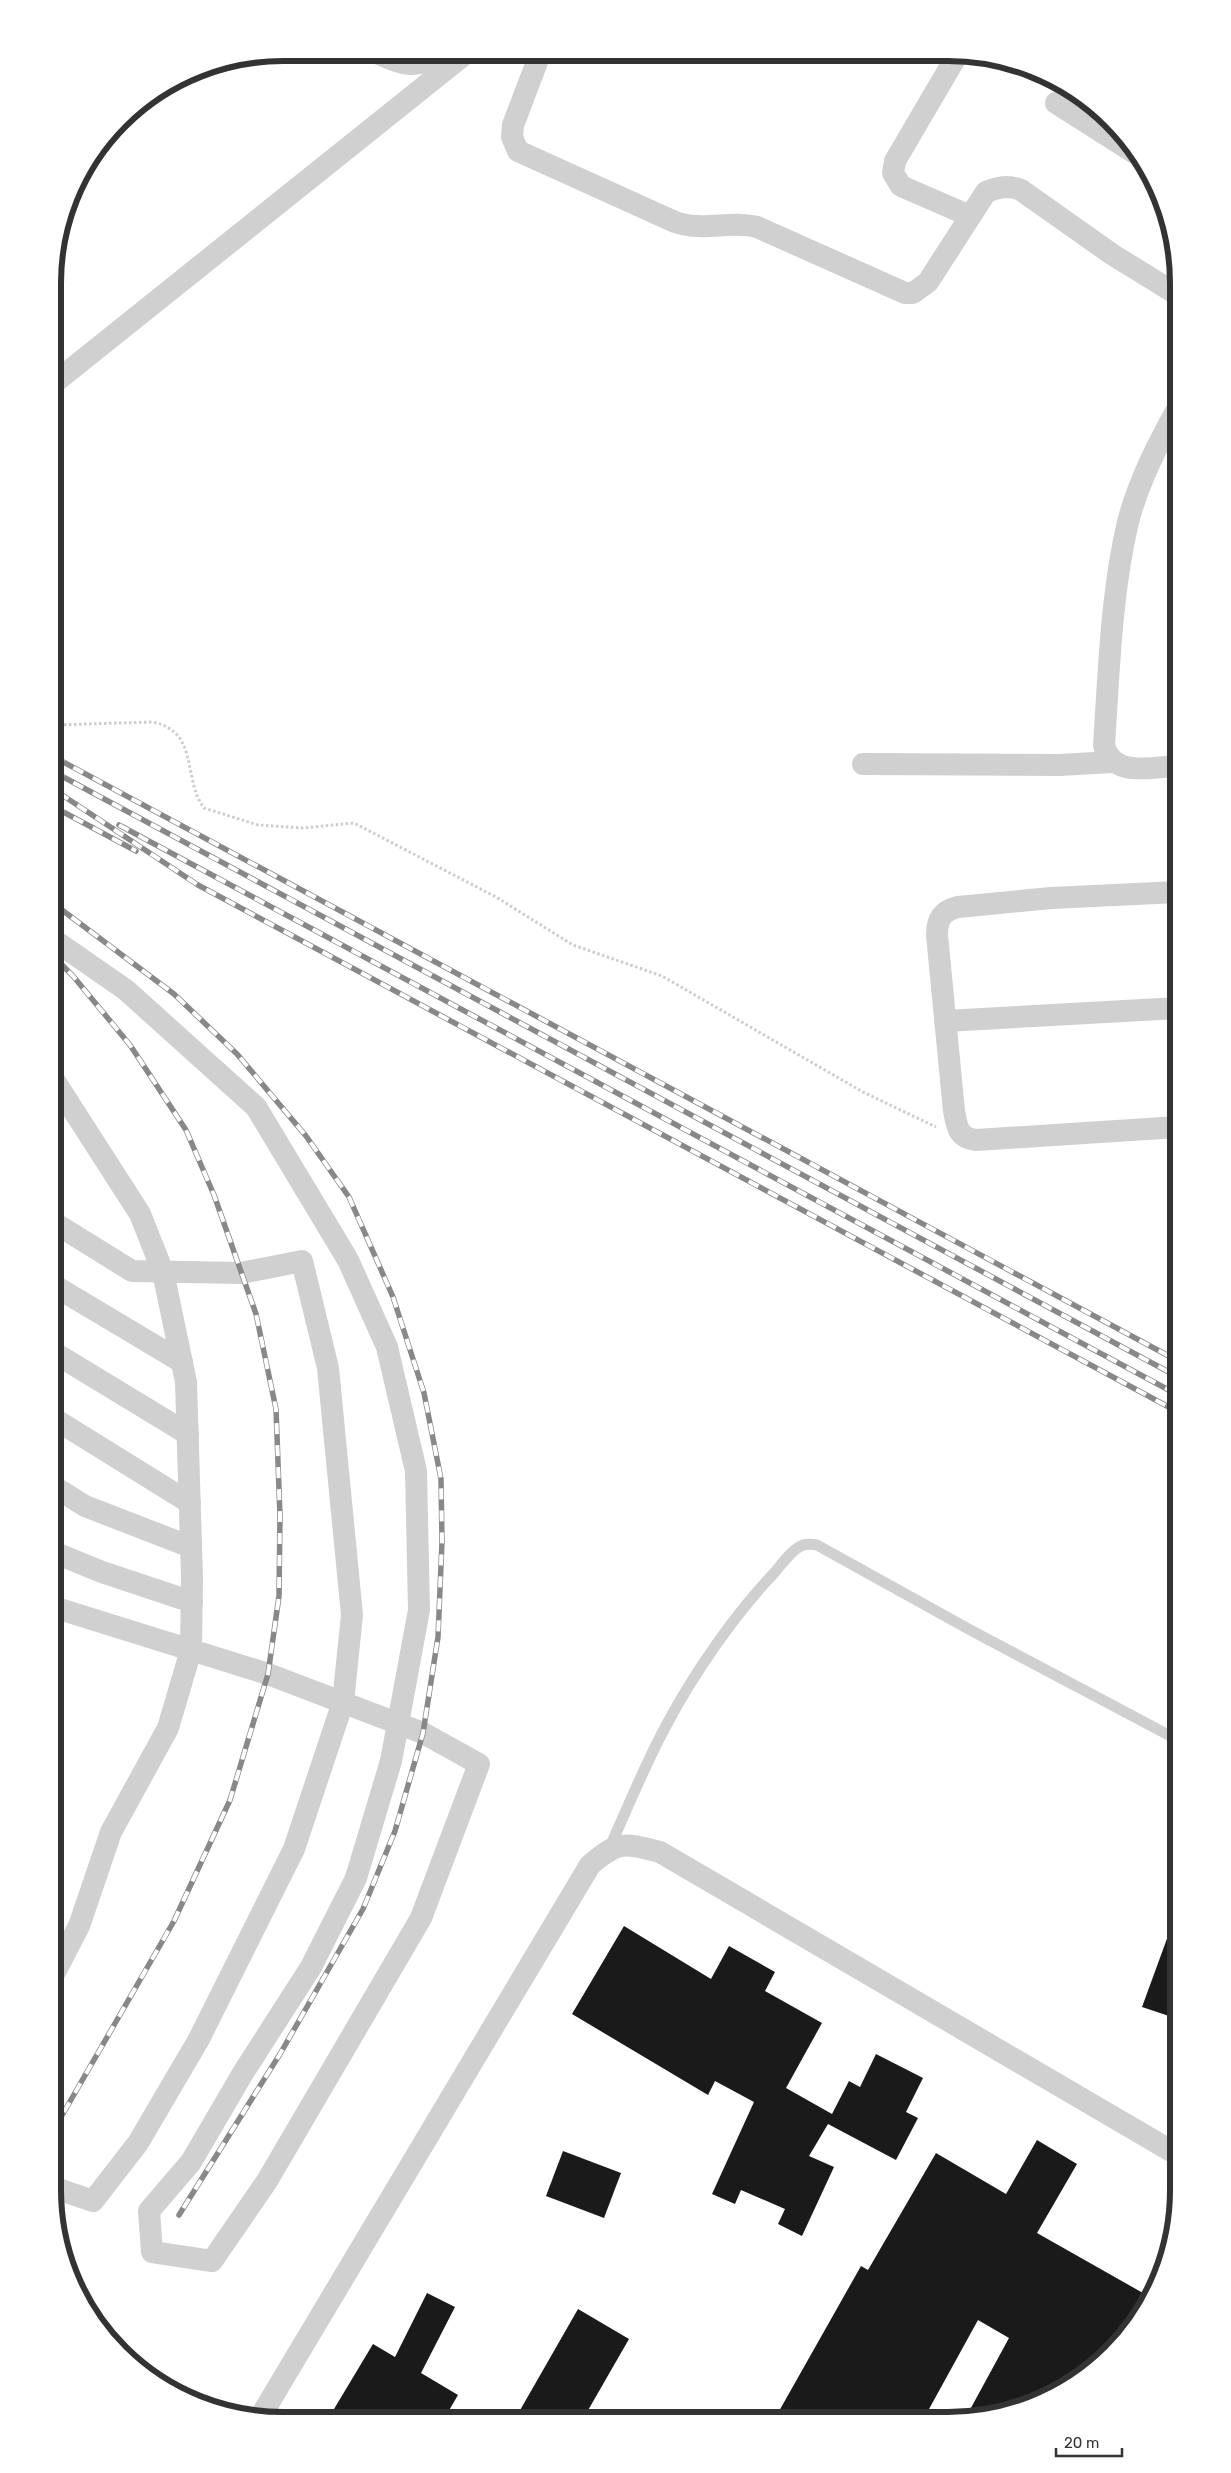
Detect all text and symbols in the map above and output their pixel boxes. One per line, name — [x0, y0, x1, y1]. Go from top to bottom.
scale bar — [1056, 2426, 1122, 2458]
text: 20 m — [1064, 2434, 1099, 2452]

